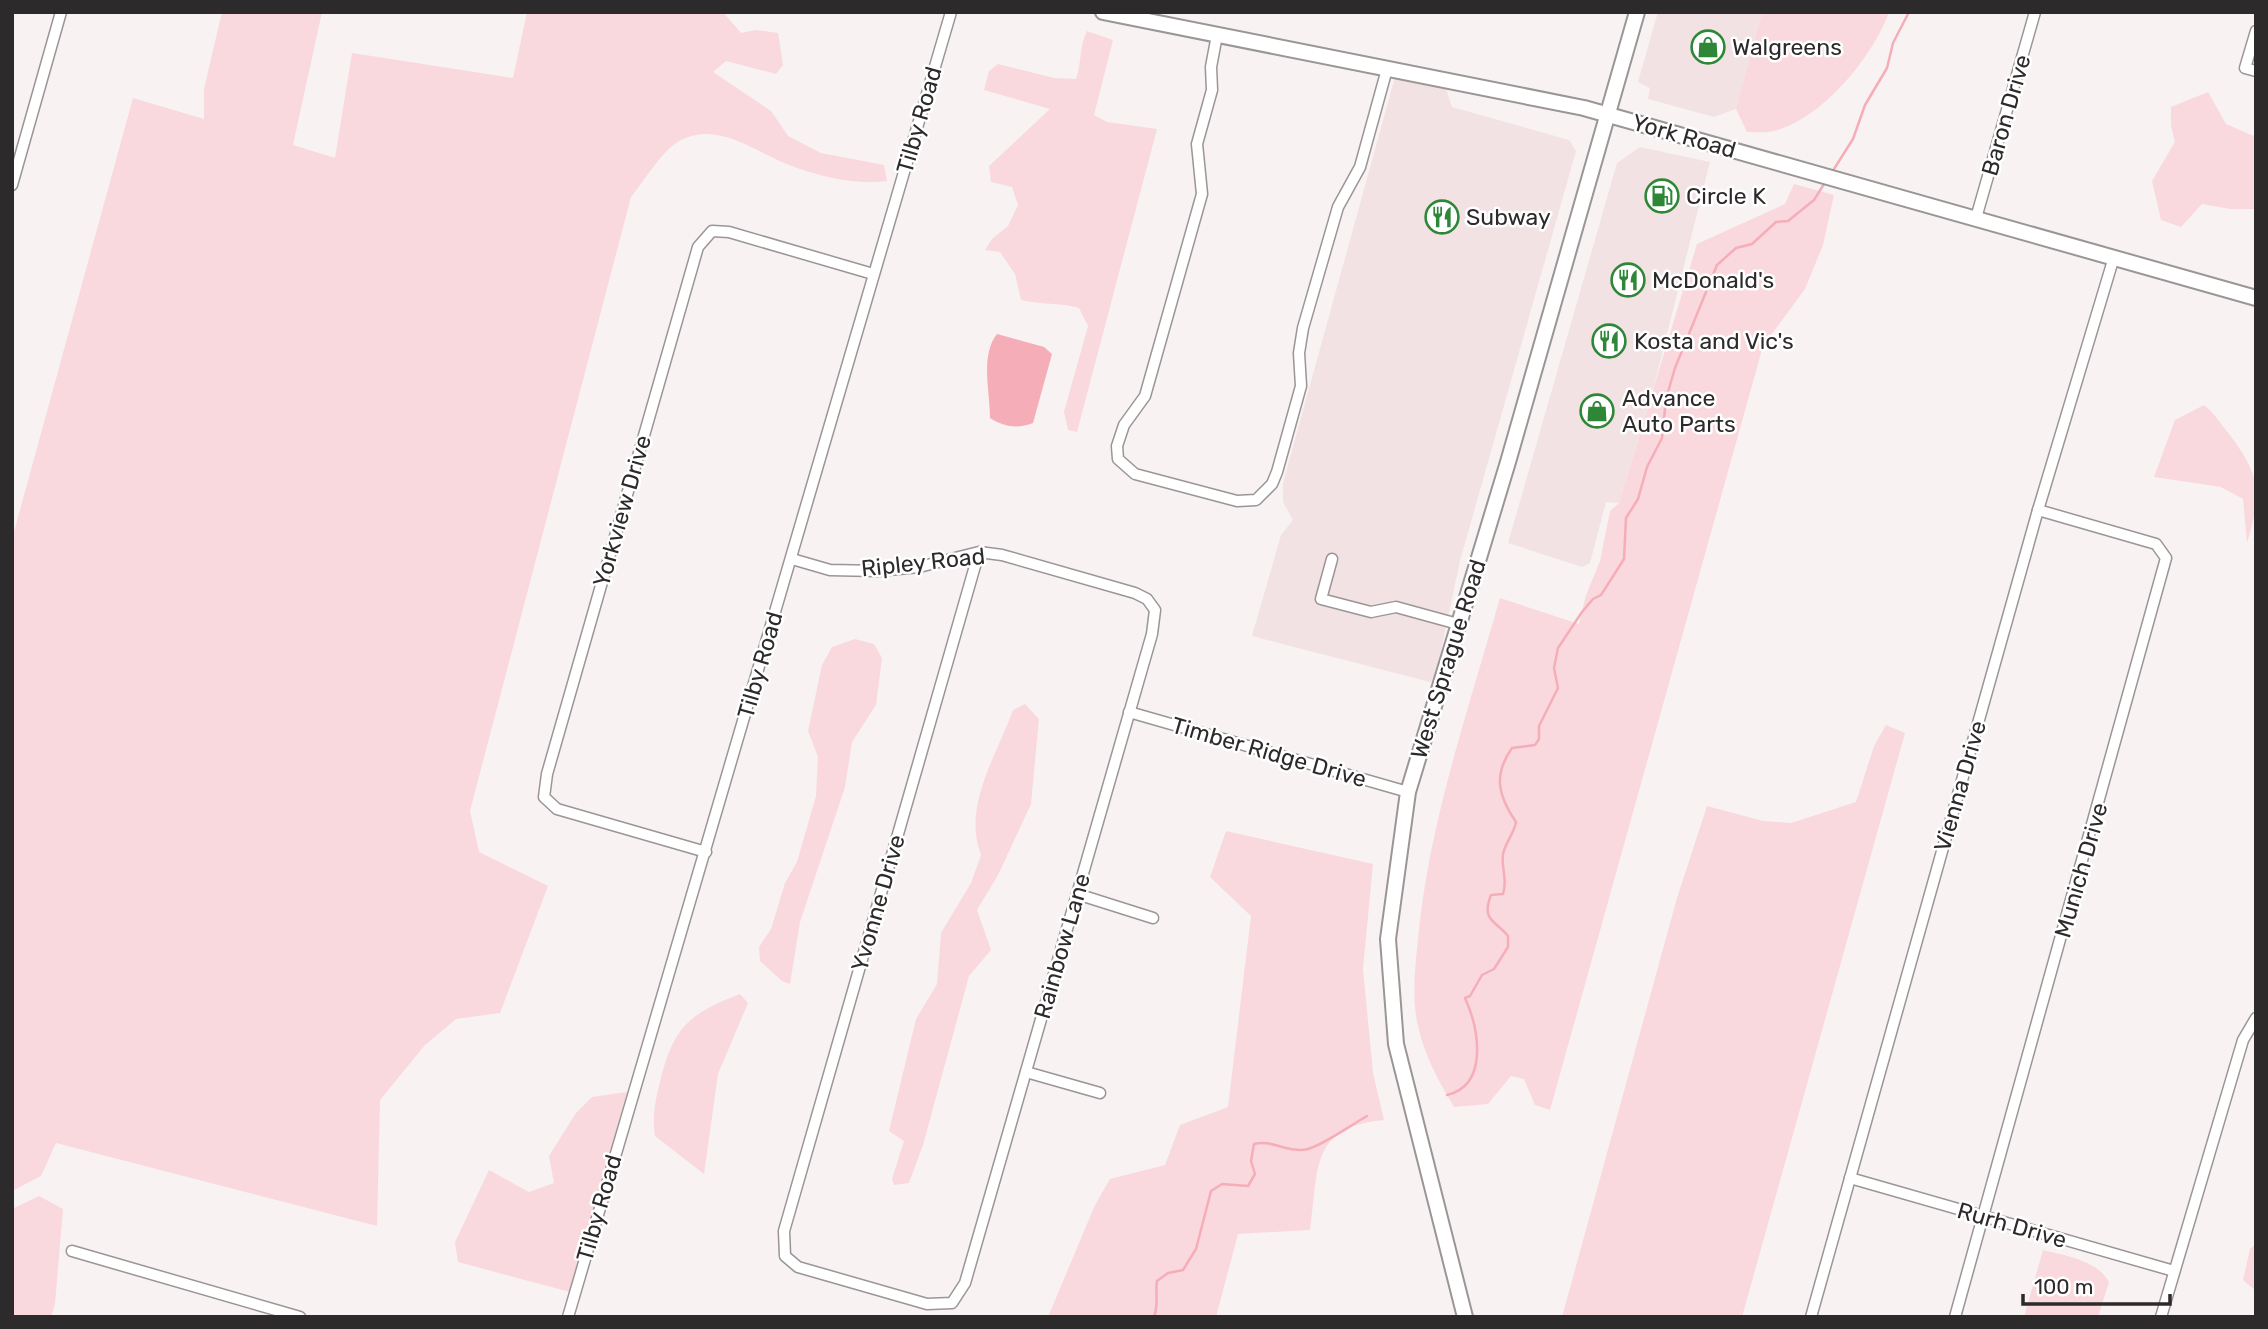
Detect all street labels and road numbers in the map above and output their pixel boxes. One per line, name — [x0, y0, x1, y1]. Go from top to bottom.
street label: Baron Drive — [1975, 51, 2037, 179]
street label: Tilby Road — [890, 63, 948, 177]
street label: York Road — [1629, 108, 1739, 164]
street label: Yorkview Drive — [587, 432, 657, 590]
street label: Ripley Road — [860, 542, 986, 582]
street label: West Sprague Road — [1404, 556, 1492, 762]
street label: Tilby Road — [731, 608, 789, 722]
street label: Timber Ridge Drive — [1168, 711, 1370, 793]
street label: Vienna Drive — [1928, 717, 1992, 855]
street label: Munich Drive — [2048, 799, 2114, 941]
street label: Yvonne Drive — [845, 831, 911, 975]
street label: Rainbow Lane — [1028, 870, 1096, 1022]
street label: Tilby Road — [570, 1151, 628, 1265]
street label: Rurh Drive — [1954, 1196, 2070, 1254]

